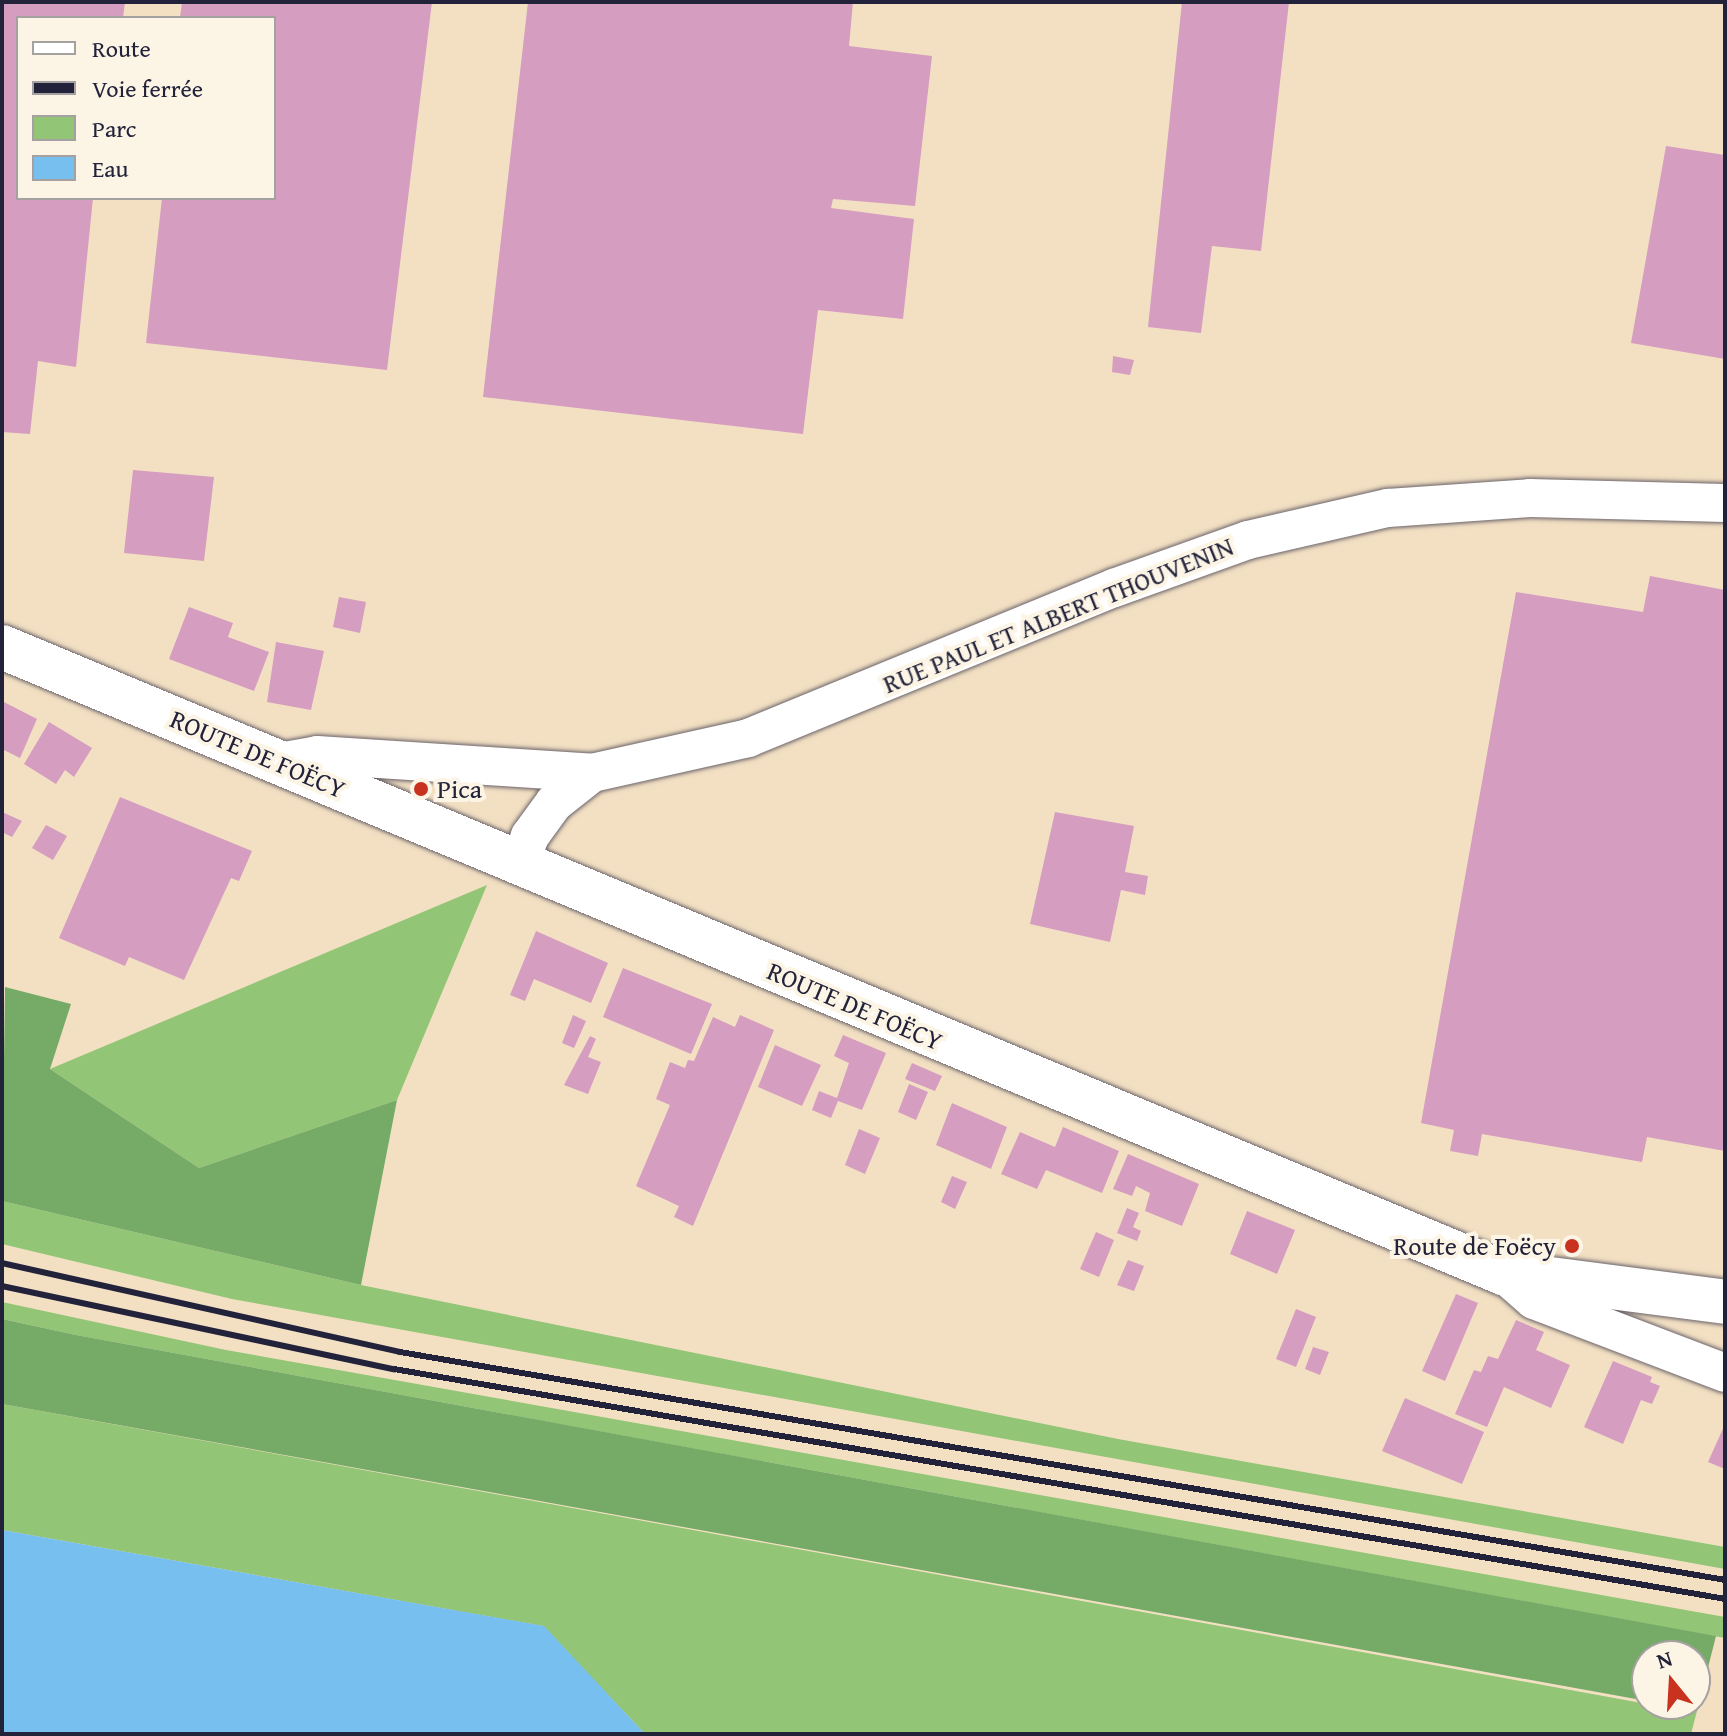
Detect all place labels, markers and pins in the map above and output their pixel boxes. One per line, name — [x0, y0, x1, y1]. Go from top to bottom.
place label: Pica — [437, 773, 482, 805]
marker: Pica — [412, 780, 430, 798]
place label: Route de Foëcy — [1393, 1230, 1556, 1262]
marker: Route de Foëcy — [1563, 1237, 1581, 1255]

